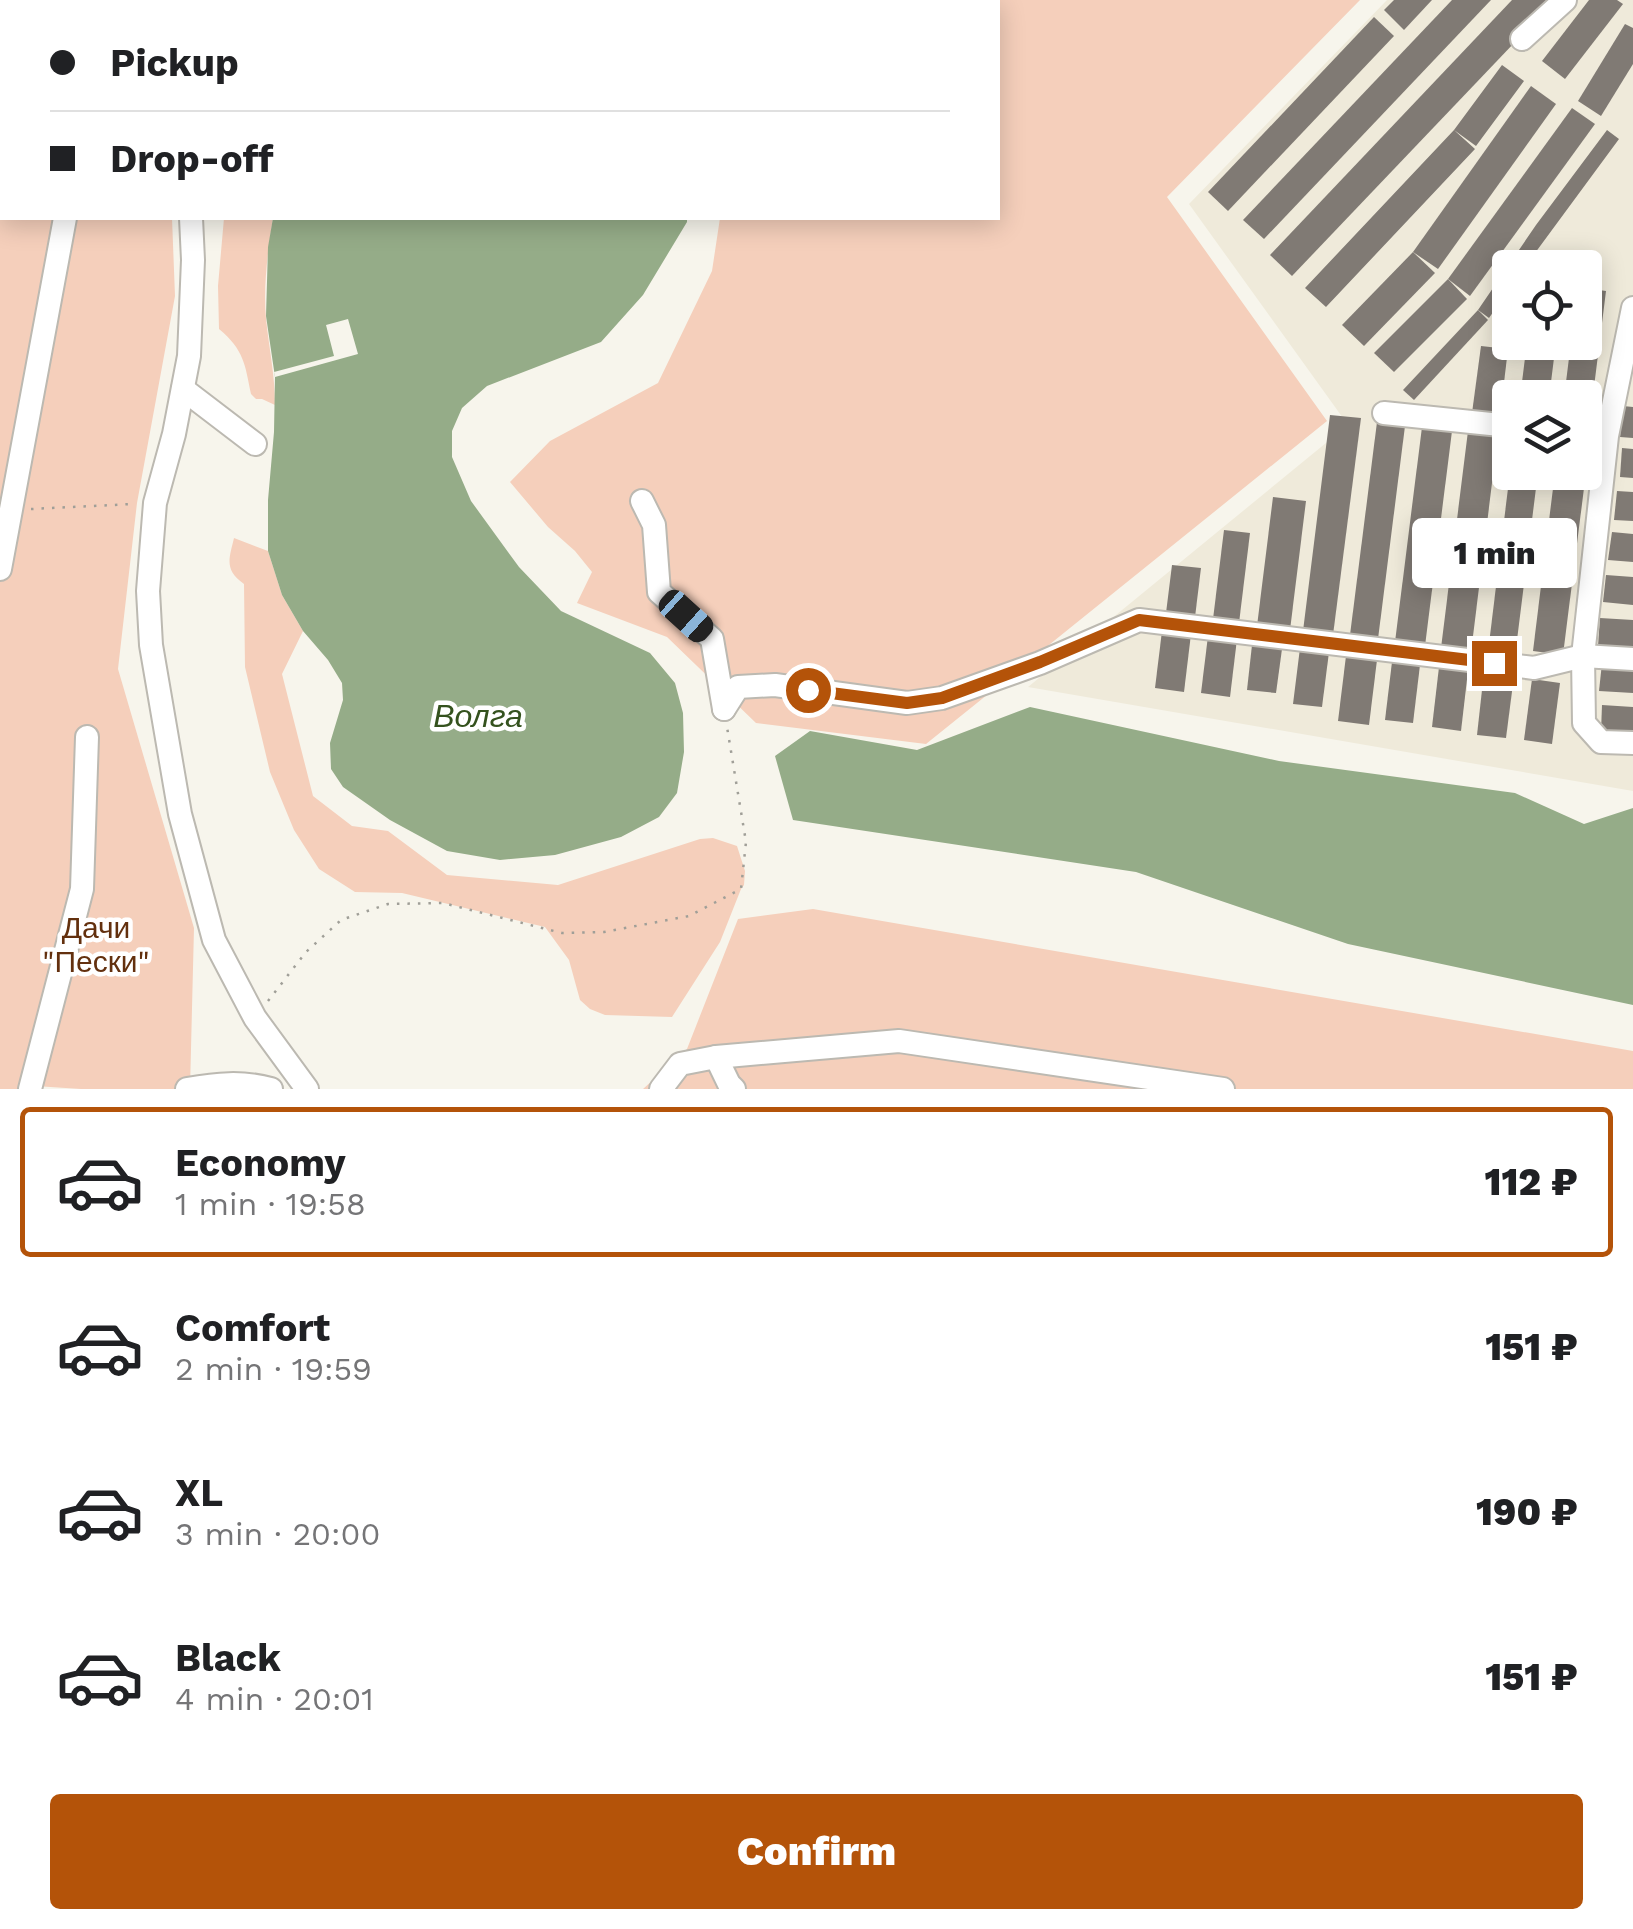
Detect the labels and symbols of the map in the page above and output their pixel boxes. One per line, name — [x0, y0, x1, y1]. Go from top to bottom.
callout: 1 min — [1412, 518, 1576, 588]
car — [654, 585, 718, 647]
route end — [1472, 641, 1517, 686]
route start — [786, 668, 831, 713]
water label: Волга — [433, 697, 523, 735]
park label: Дачи "Пески" — [42, 910, 150, 979]

